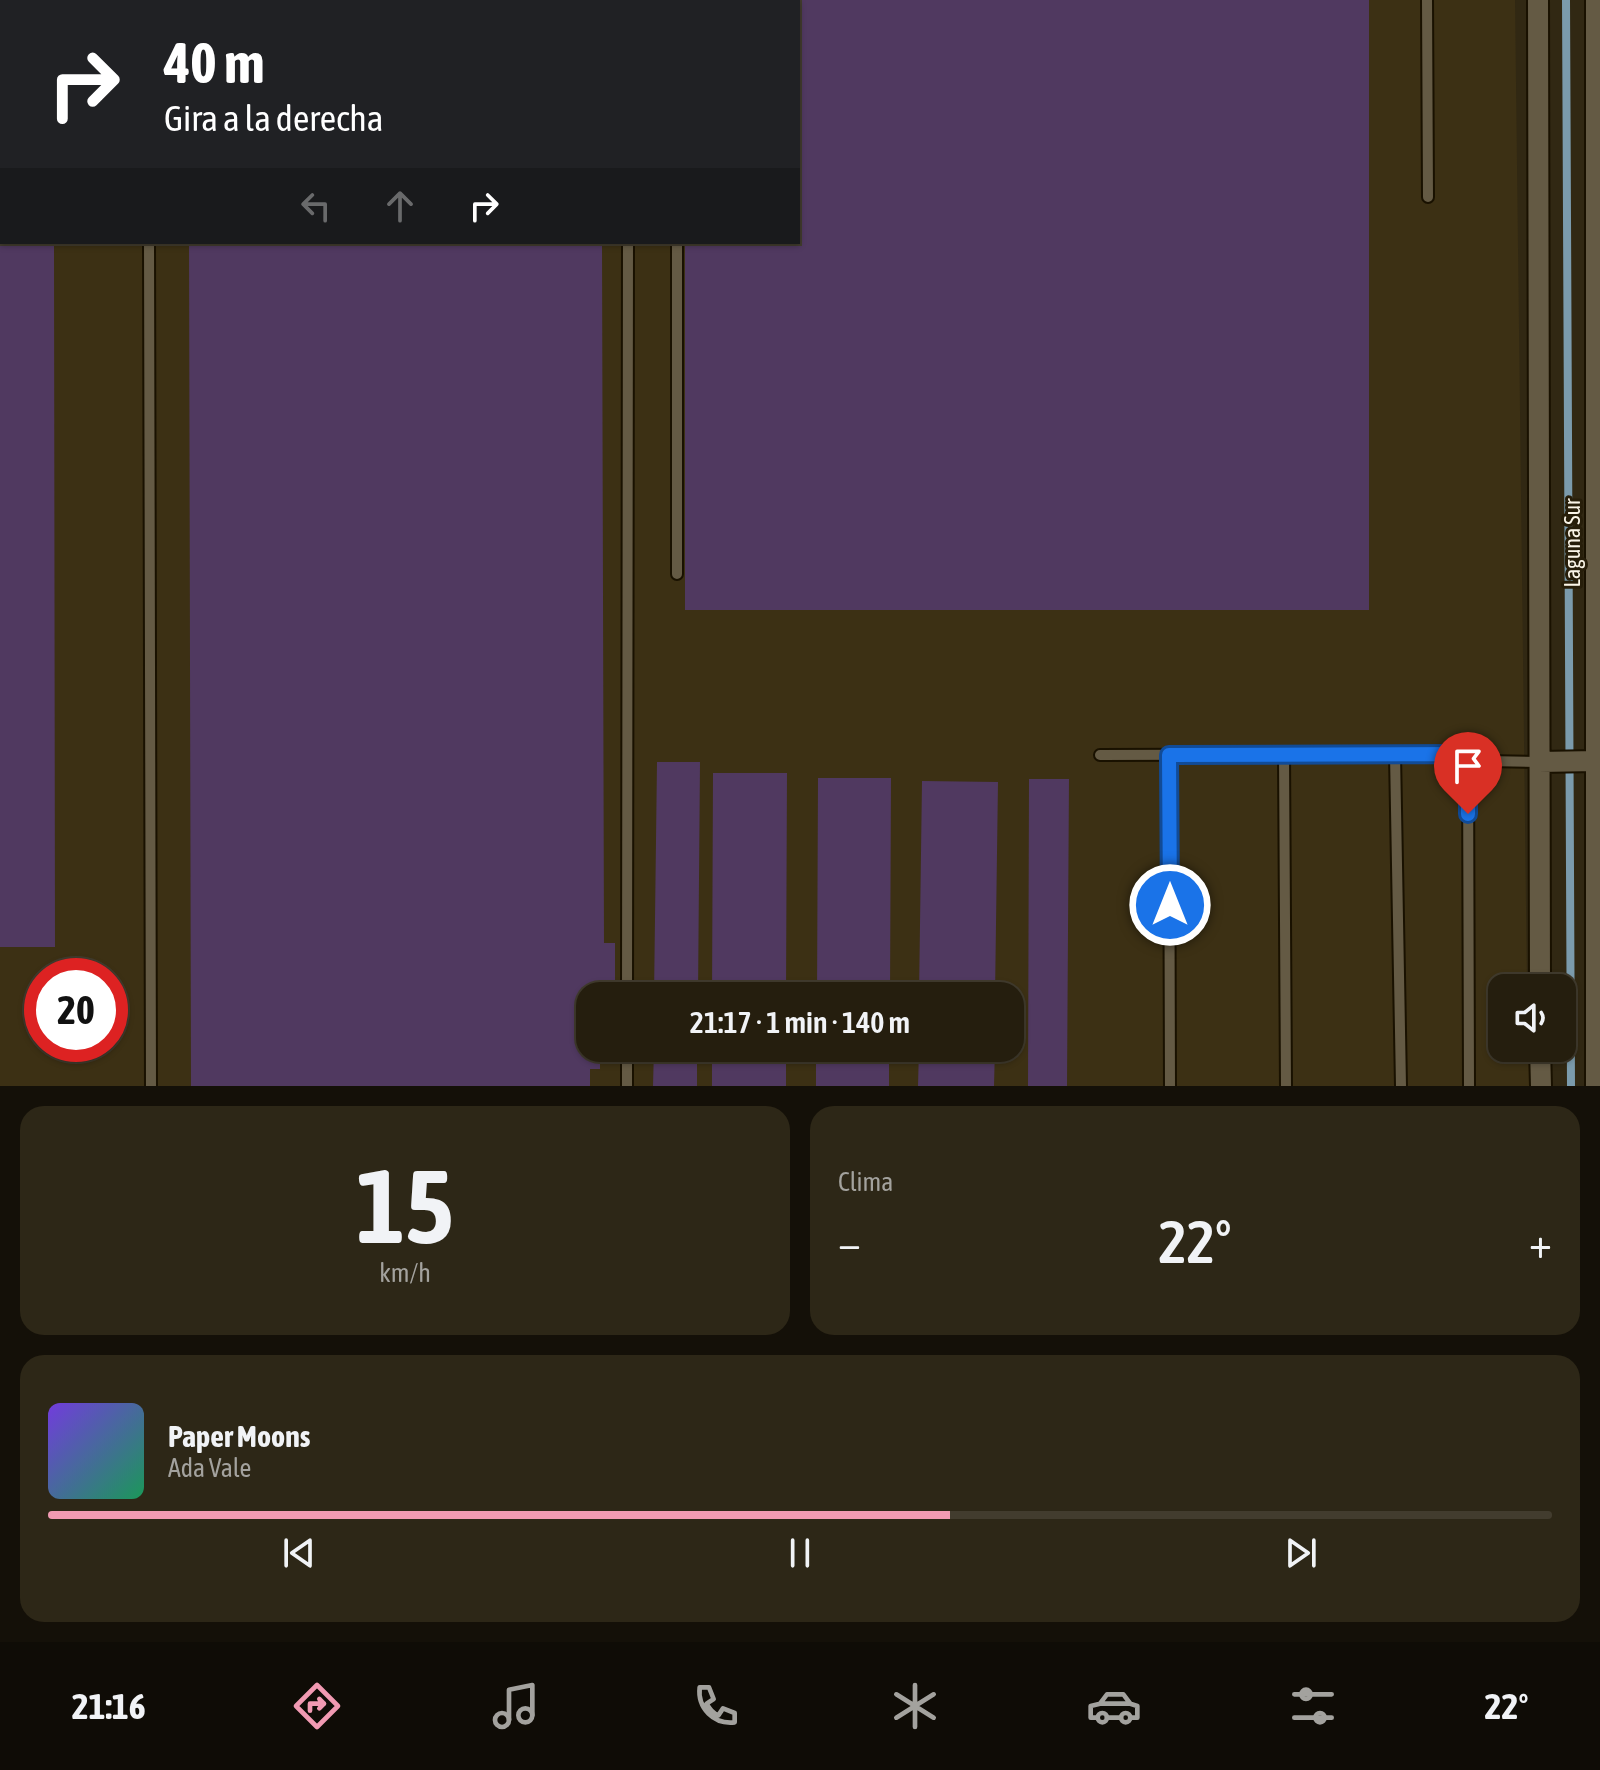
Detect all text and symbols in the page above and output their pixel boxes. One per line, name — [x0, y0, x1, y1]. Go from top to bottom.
text: 40 m — [164, 31, 265, 95]
icon: right — [32, 32, 136, 136]
text: Gira a la derecha — [164, 97, 384, 139]
icon: left — [294, 184, 338, 228]
icon: ahead — [378, 184, 422, 228]
icon: right — [462, 184, 506, 228]
street label: Laguna Sur — [1559, 498, 1585, 588]
pin — [1434, 732, 1502, 814]
icon: arrive — [1446, 744, 1490, 788]
position arrow — [1128, 863, 1212, 947]
speed limit sign: 20 — [24, 958, 128, 1062]
map controls — [1488, 974, 1576, 1062]
button: sound — [1488, 974, 1576, 1062]
text: 21:17 · 1 min · 140 m — [690, 1005, 910, 1039]
text: 15 — [356, 1146, 454, 1265]
text: Clima — [838, 1167, 893, 1197]
text: 22° — [1159, 1207, 1231, 1276]
text: − — [838, 1217, 861, 1267]
text: + — [1529, 1217, 1552, 1267]
text: km/h — [379, 1258, 431, 1288]
text: Paper Moons — [168, 1419, 310, 1453]
text: Ada Vale — [168, 1453, 251, 1483]
icon: previous — [277, 1531, 321, 1575]
icon: pause — [778, 1531, 822, 1575]
icon: next — [1279, 1531, 1323, 1575]
icon: directions — [289, 1678, 345, 1734]
icon: music — [488, 1678, 544, 1734]
icon: phone — [688, 1678, 744, 1734]
icon: climate — [887, 1678, 943, 1734]
icon: car — [1086, 1678, 1142, 1734]
icon: filters — [1285, 1678, 1341, 1734]
text: 21:16 — [72, 1685, 146, 1727]
text: 22° — [1485, 1685, 1528, 1727]

